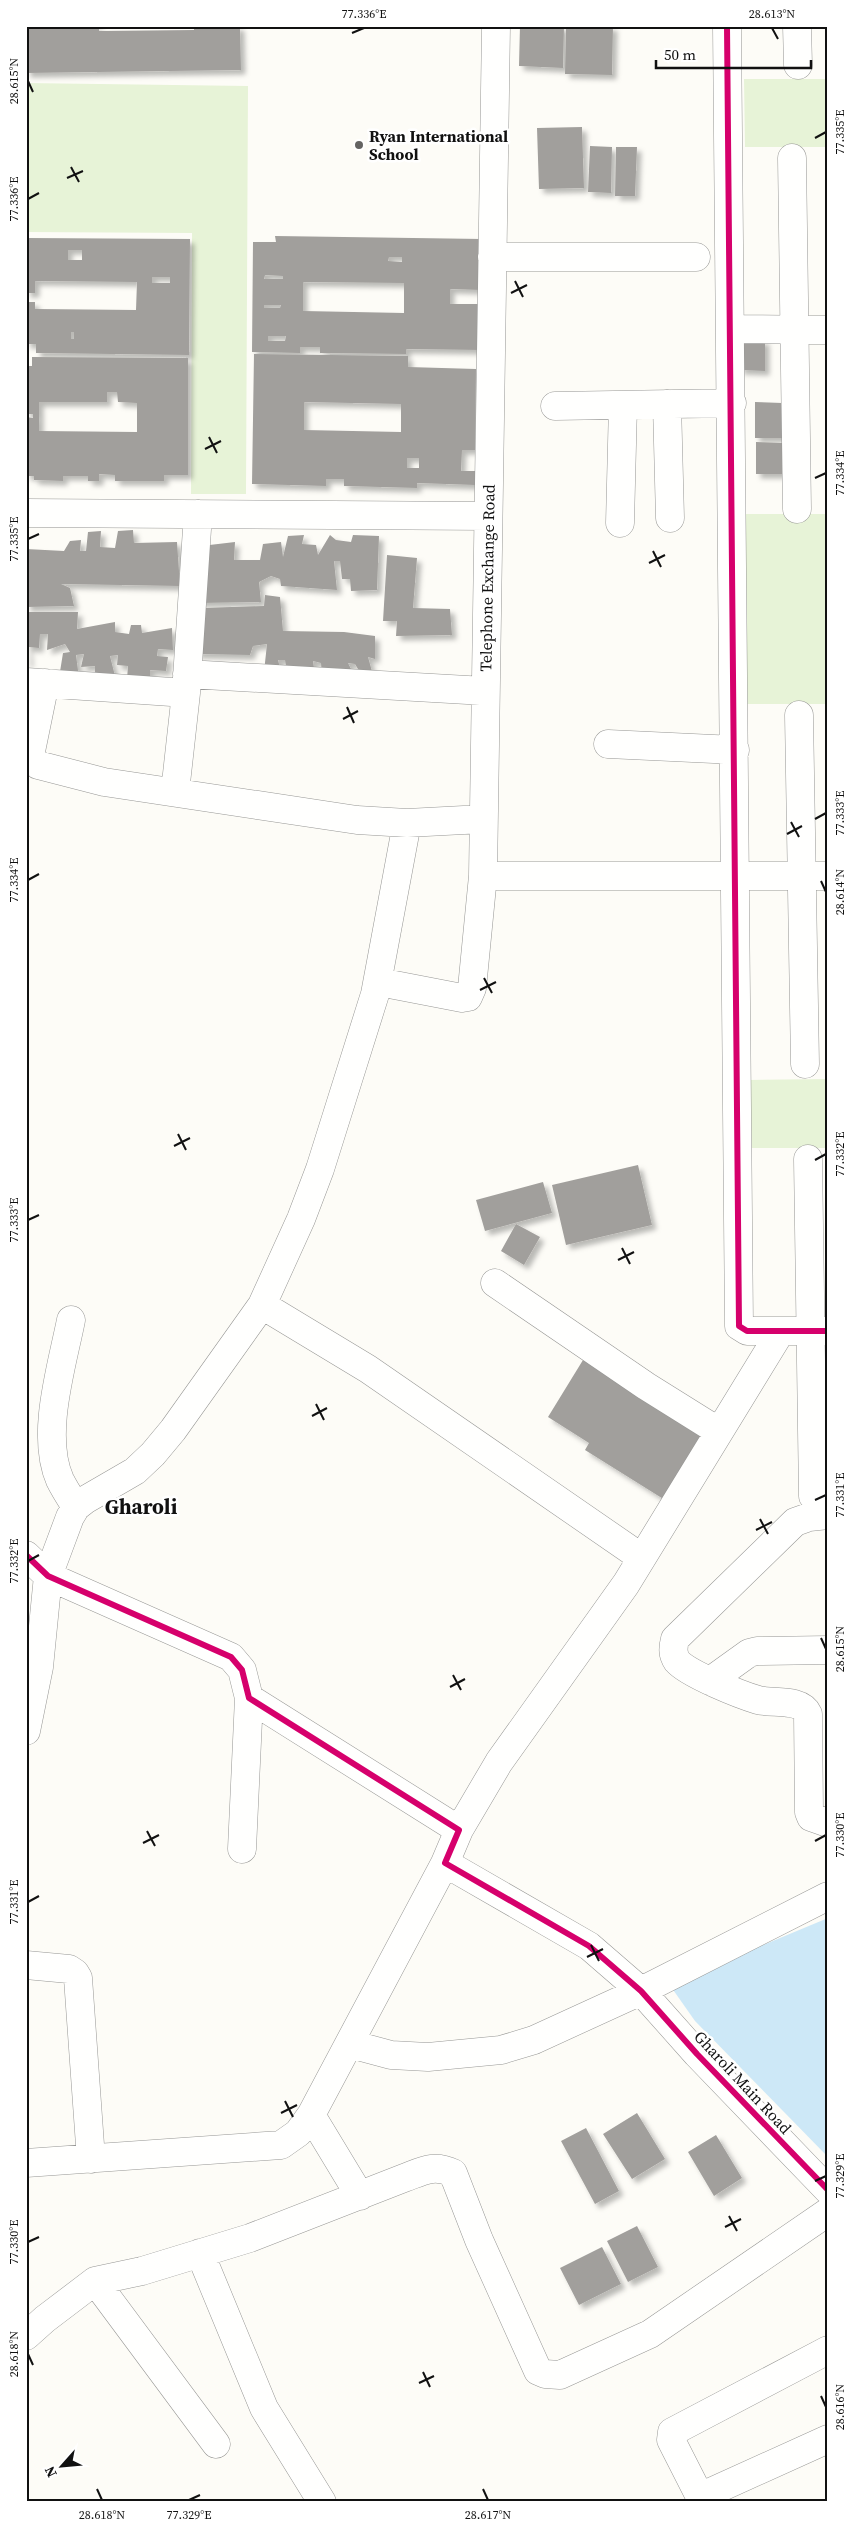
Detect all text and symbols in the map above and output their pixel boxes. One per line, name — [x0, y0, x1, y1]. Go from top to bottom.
text: 77.336°E — [342, 6, 386, 22]
text: 28.613°N — [749, 6, 795, 22]
scale bar — [656, 38, 812, 70]
text: 50 m — [664, 44, 696, 65]
text: 28.615°N — [6, 58, 22, 104]
text: 77.335°E — [832, 110, 848, 154]
place label: Ryan International School — [369, 125, 508, 165]
marker: Ryan International School — [353, 139, 365, 151]
text: 77.336°E — [6, 177, 22, 221]
text: 77.334°E — [832, 451, 848, 495]
street label: Telephone Exchange Road — [474, 484, 500, 672]
text: 77.335°E — [6, 517, 22, 561]
text: 77.333°E — [832, 791, 848, 835]
text: 77.334°E — [6, 858, 22, 902]
text: 28.614°N — [832, 869, 848, 915]
text: 77.332°E — [832, 1132, 848, 1176]
text: 77.333°E — [6, 1198, 22, 1242]
text: 77.331°E — [832, 1473, 848, 1517]
district label: Gharoli — [105, 1492, 178, 1521]
text: 77.332°E — [6, 1539, 22, 1583]
text: 28.615°N — [832, 1626, 848, 1672]
text: 77.330°E — [832, 1813, 848, 1857]
text: 77.331°E — [6, 1880, 22, 1924]
street label: Gharoli Main Road — [689, 2026, 797, 2138]
text: 77.329°E — [832, 2154, 848, 2198]
text: 77.330°E — [6, 2220, 22, 2264]
text: 28.618°N — [6, 2331, 22, 2377]
text: 28.616°N — [832, 2384, 848, 2430]
north arrow — [38, 2440, 88, 2490]
text: N — [39, 2463, 62, 2481]
text: 28.618°N — [79, 2507, 125, 2523]
text: 77.329°E — [167, 2507, 211, 2523]
text: 28.617°N — [465, 2507, 511, 2523]

